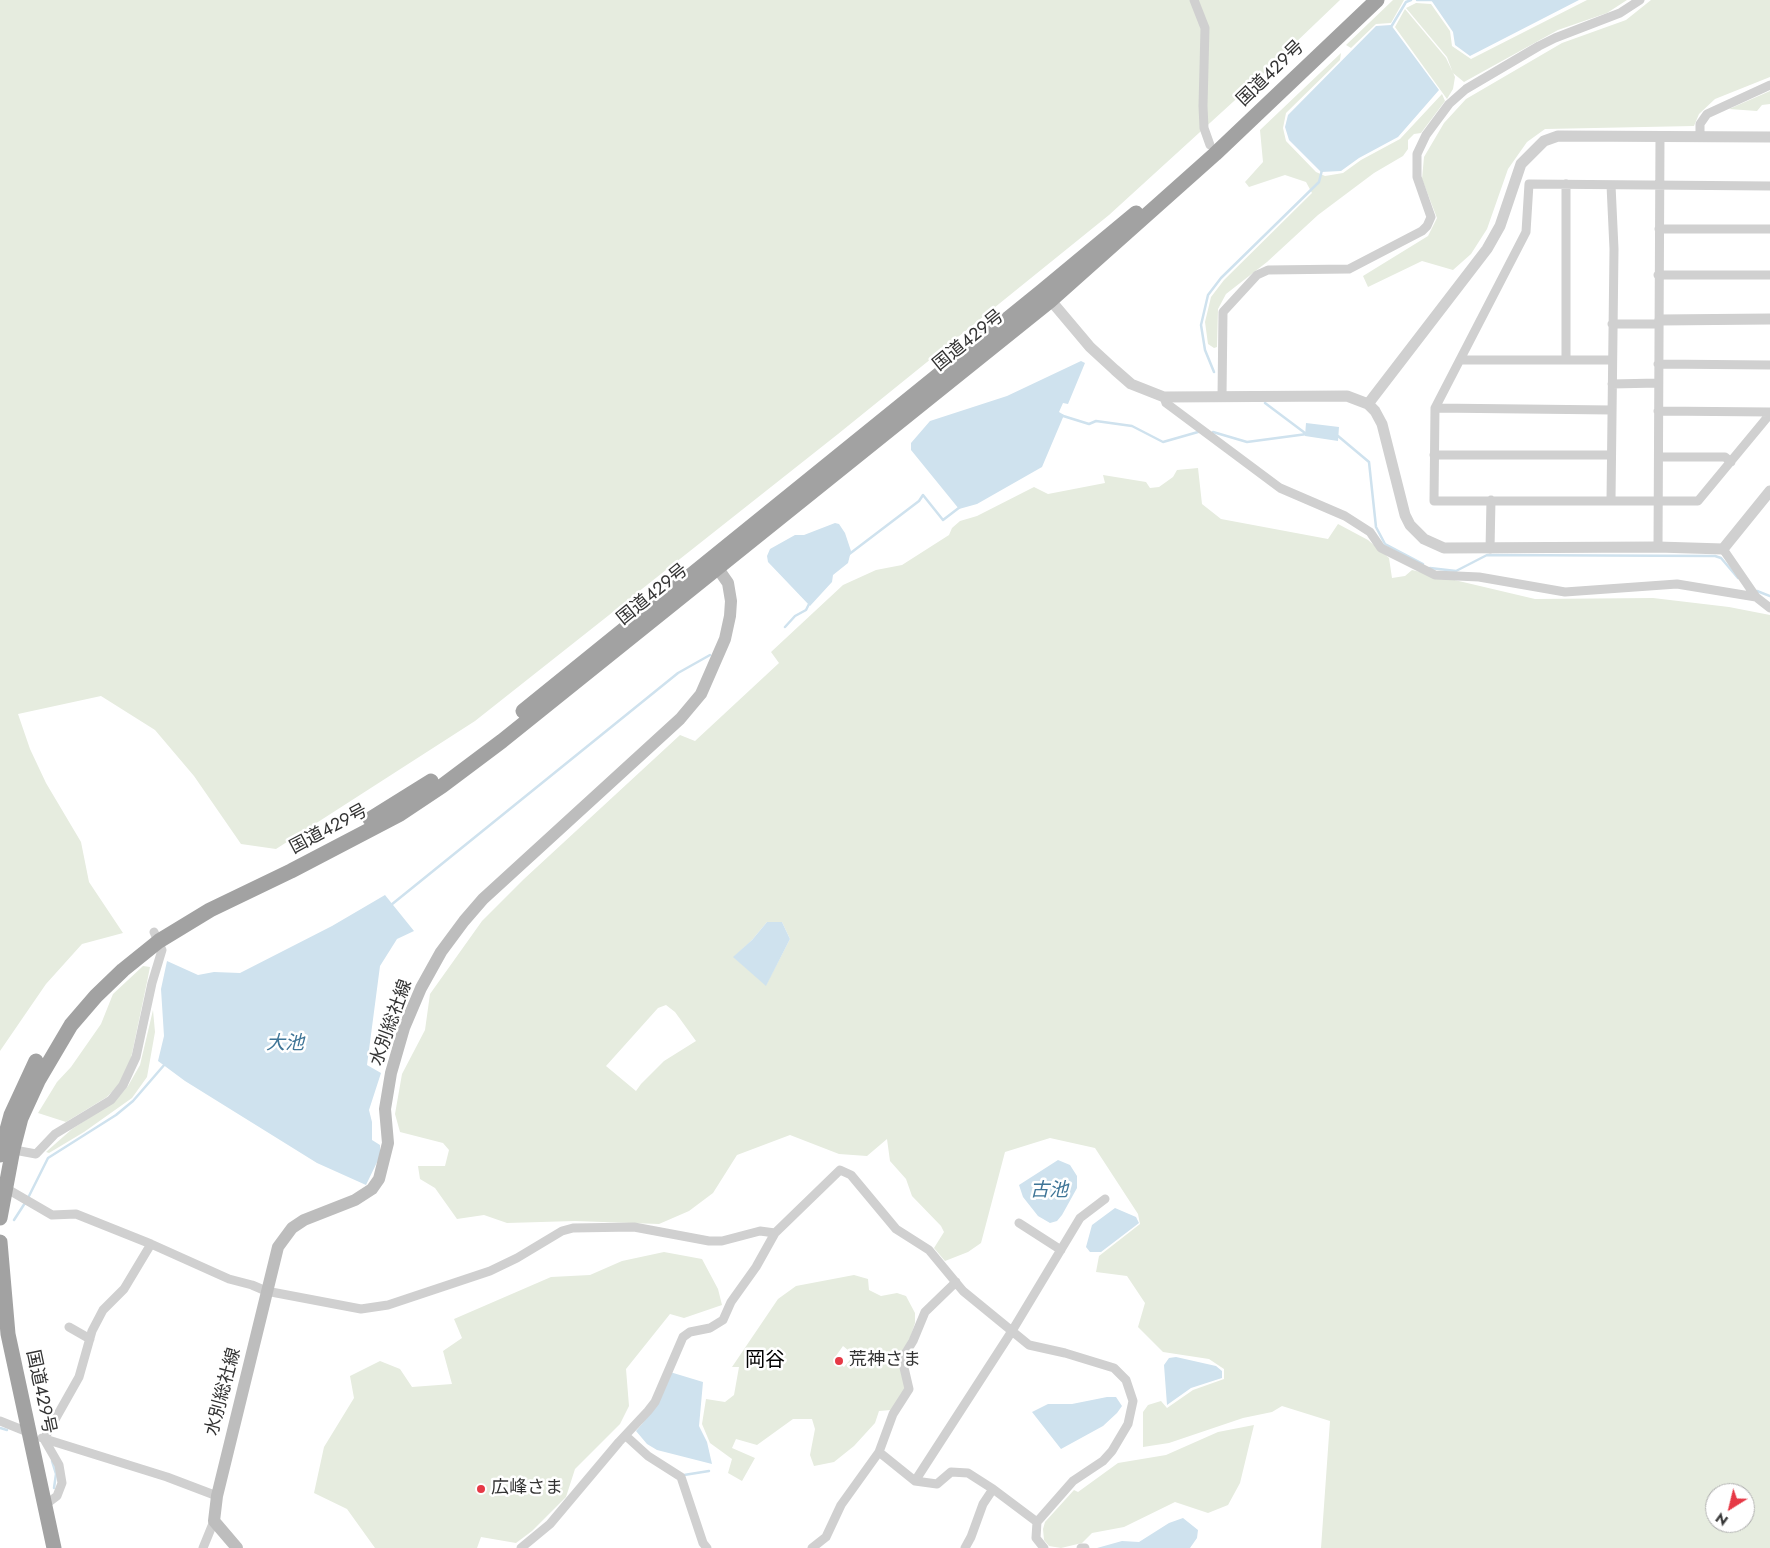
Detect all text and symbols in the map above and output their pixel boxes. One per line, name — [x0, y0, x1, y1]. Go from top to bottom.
street label: 国道429号 — [1233, 37, 1309, 111]
street label: 国道429号 — [929, 306, 1009, 376]
street label: 国道429号 — [613, 560, 693, 630]
street label: 国道429号 — [286, 800, 372, 860]
street label: 水別総社線 — [366, 977, 418, 1069]
water label: 大池 — [266, 1033, 304, 1055]
water label: 古池 — [1030, 1180, 1068, 1202]
street label: 水別総社線 — [202, 1346, 246, 1438]
street label: 国道429号 — [21, 1348, 59, 1436]
district label: 岡谷 — [745, 1349, 785, 1373]
place label: 荒神さま — [849, 1350, 921, 1372]
marker: 荒神さま — [833, 1355, 845, 1367]
place label: 広峰さま — [491, 1478, 563, 1500]
marker: 広峰さま — [475, 1483, 487, 1495]
north arrow — [1705, 1483, 1755, 1533]
text: N — [1711, 1508, 1732, 1531]

